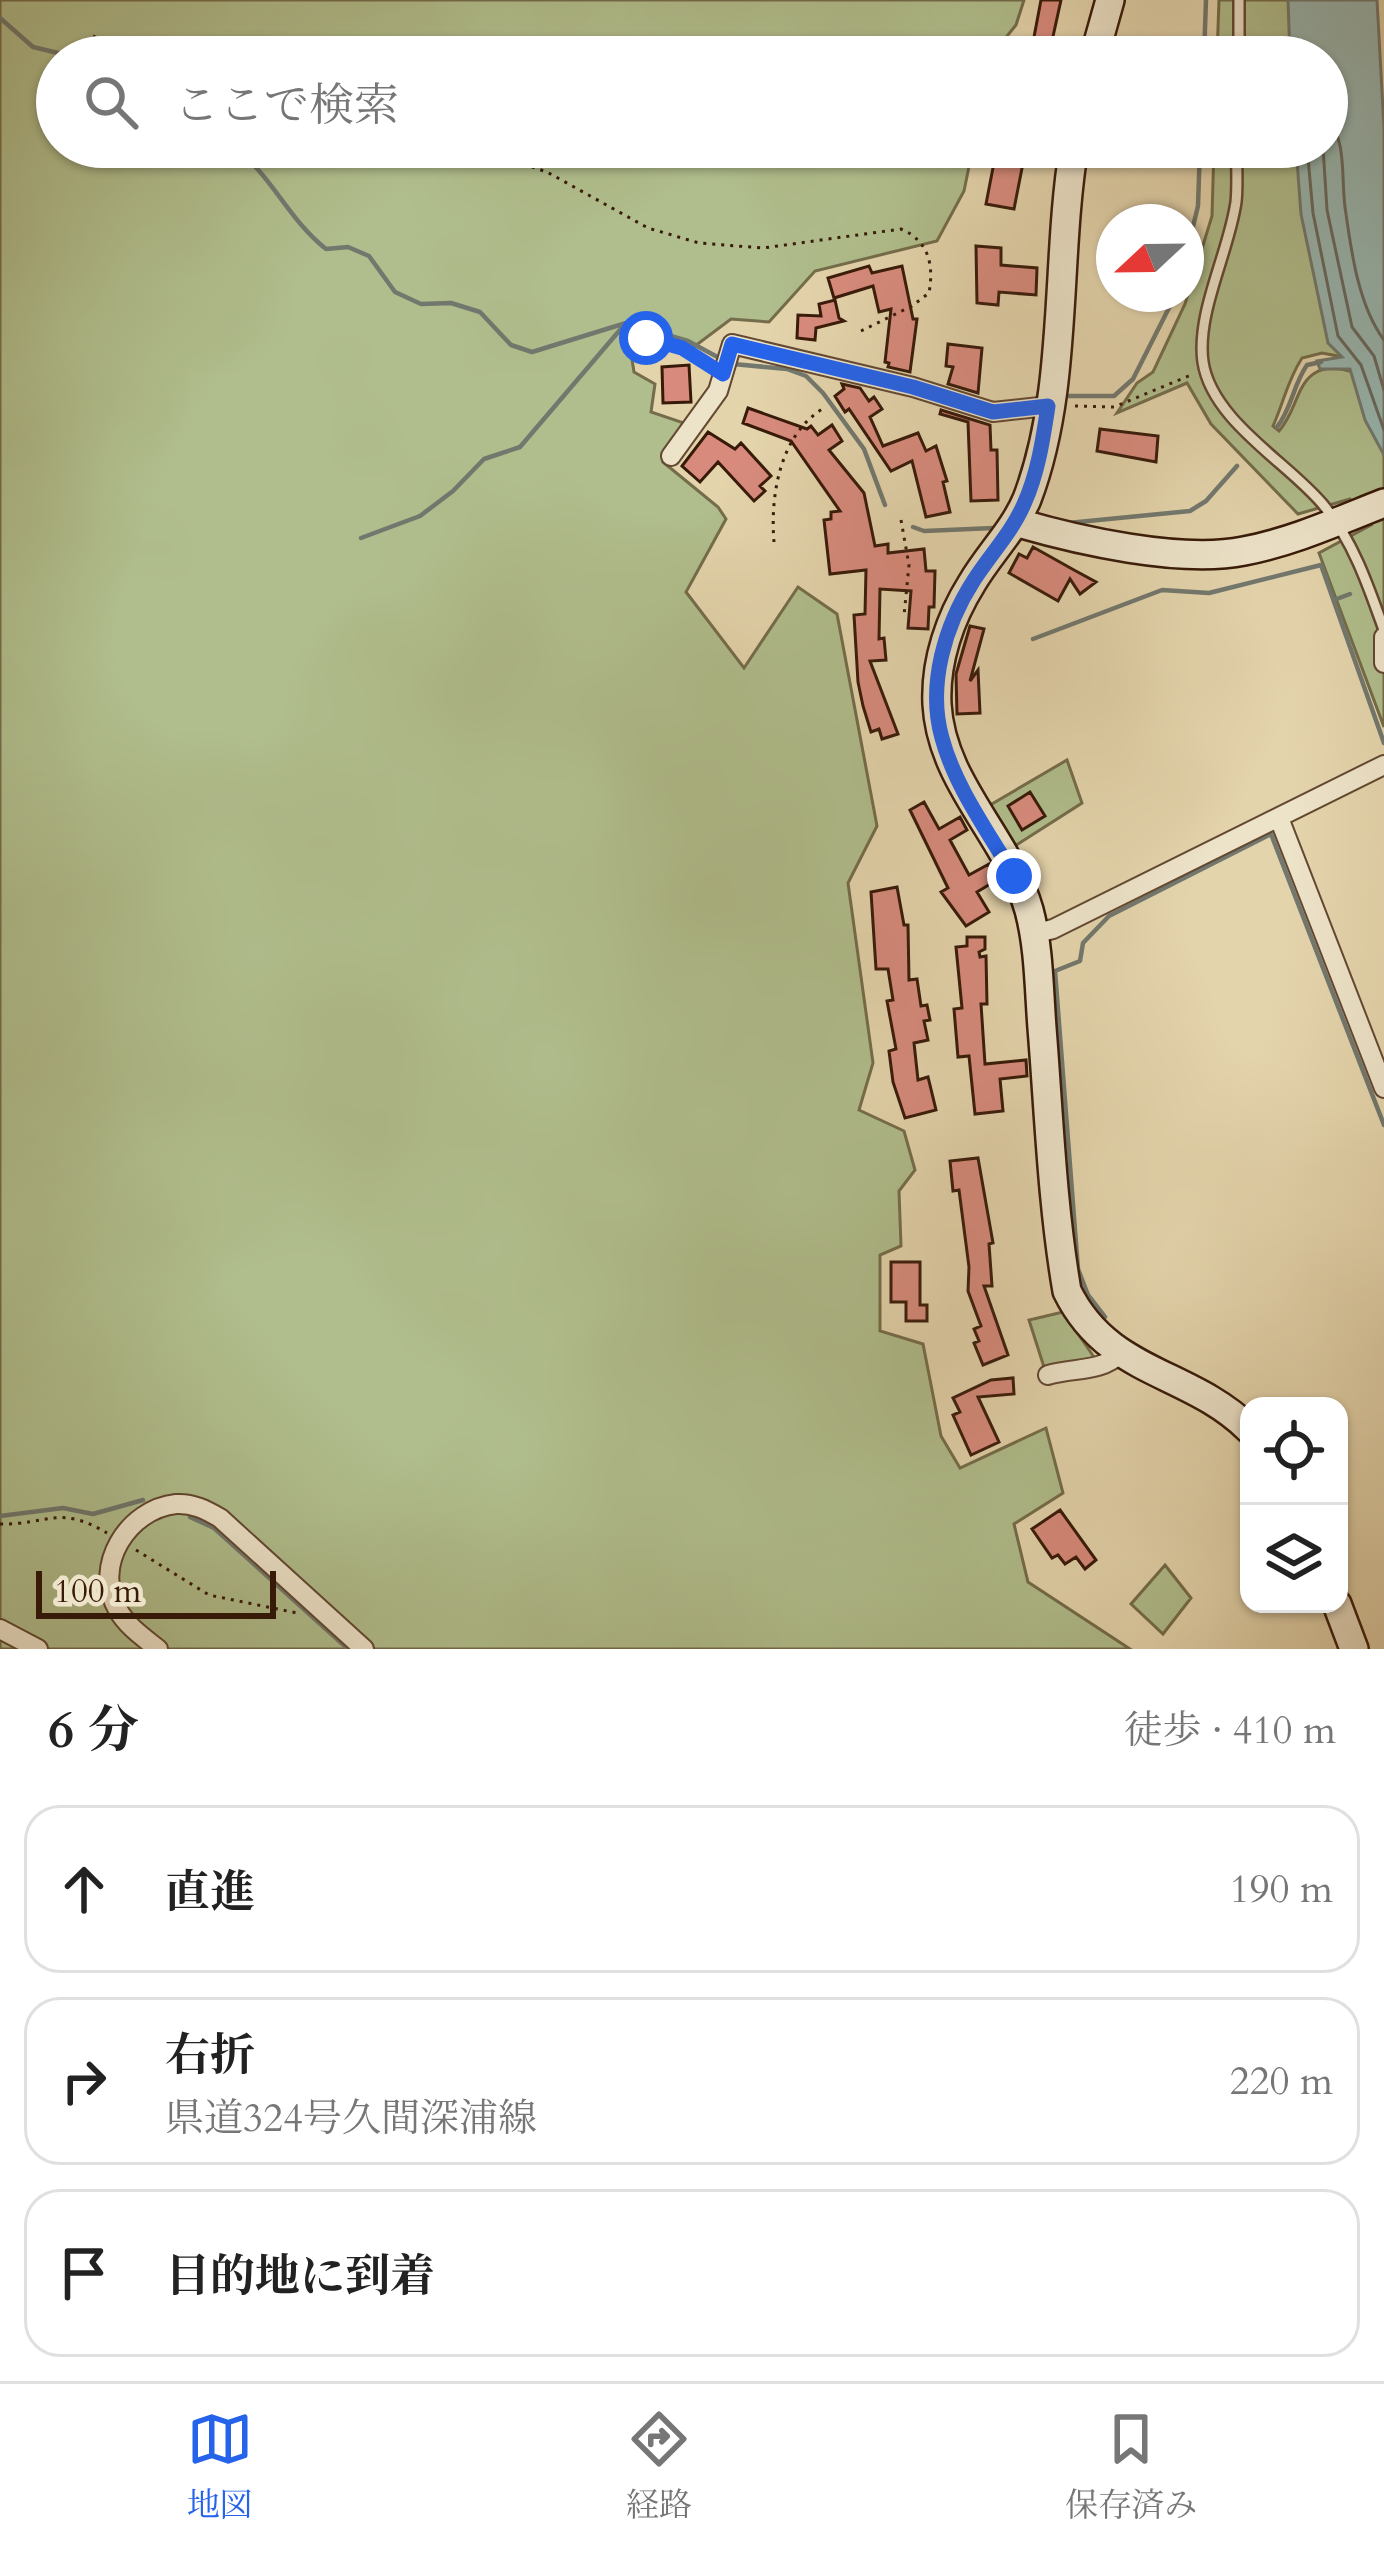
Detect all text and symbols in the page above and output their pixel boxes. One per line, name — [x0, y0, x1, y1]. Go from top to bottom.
search box — [36, 36, 1348, 168]
icon: search — [78, 69, 144, 135]
text: ここで検索 — [174, 75, 399, 136]
north arrow — [1096, 204, 1204, 312]
route start — [619, 311, 673, 365]
route end — [987, 849, 1041, 903]
map controls — [1240, 1397, 1348, 1613]
button: locate — [1240, 1397, 1348, 1505]
button: layers — [1240, 1505, 1348, 1613]
scale bar — [36, 1565, 276, 1618]
text: 100 m — [54, 1569, 141, 1614]
text: 6 分 — [48, 1696, 139, 1766]
text: 徒歩 · 410 m — [1124, 1704, 1336, 1757]
icon: ahead — [51, 1856, 117, 1922]
text: 直進 — [165, 1862, 255, 1923]
text: 190 m — [1230, 1863, 1333, 1916]
text: 右折 — [165, 2025, 255, 2086]
icon: right — [51, 2048, 117, 2114]
text: 220 m — [1230, 2055, 1333, 2108]
text: 県道324号久間深浦線 — [165, 2092, 537, 2145]
icon: arrive — [51, 2240, 117, 2306]
text: 目的地に到着 — [165, 2246, 435, 2307]
tab: 地図 — [187, 2406, 253, 2528]
tab: 経路 — [626, 2406, 692, 2528]
tab: 保存済み — [1065, 2406, 1197, 2528]

